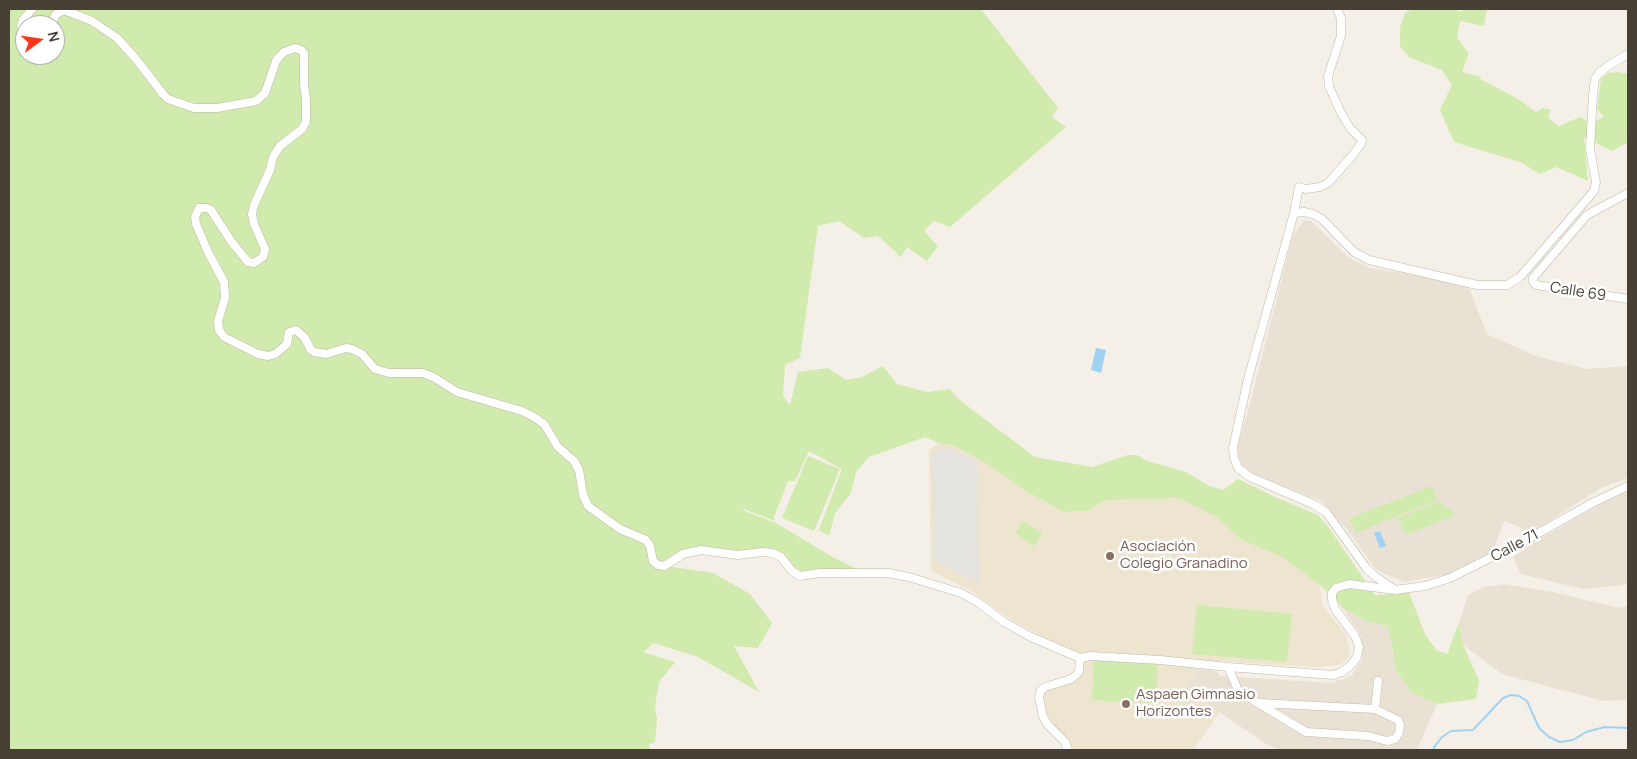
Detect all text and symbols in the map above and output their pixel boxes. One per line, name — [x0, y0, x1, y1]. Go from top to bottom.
north arrow — [15, 15, 65, 65]
text: N — [44, 29, 65, 44]
street label: Calle 69 — [1549, 279, 1607, 305]
street label: Calle 71 — [1488, 526, 1542, 566]
place label: Asociación Colegio Granadino — [1120, 538, 1248, 573]
marker: Asociación Colegio Granadino — [1104, 550, 1116, 562]
place label: Aspaen Gimnasio Horizontes — [1136, 686, 1255, 721]
marker: Aspaen Gimnasio Horizontes — [1120, 698, 1132, 710]

